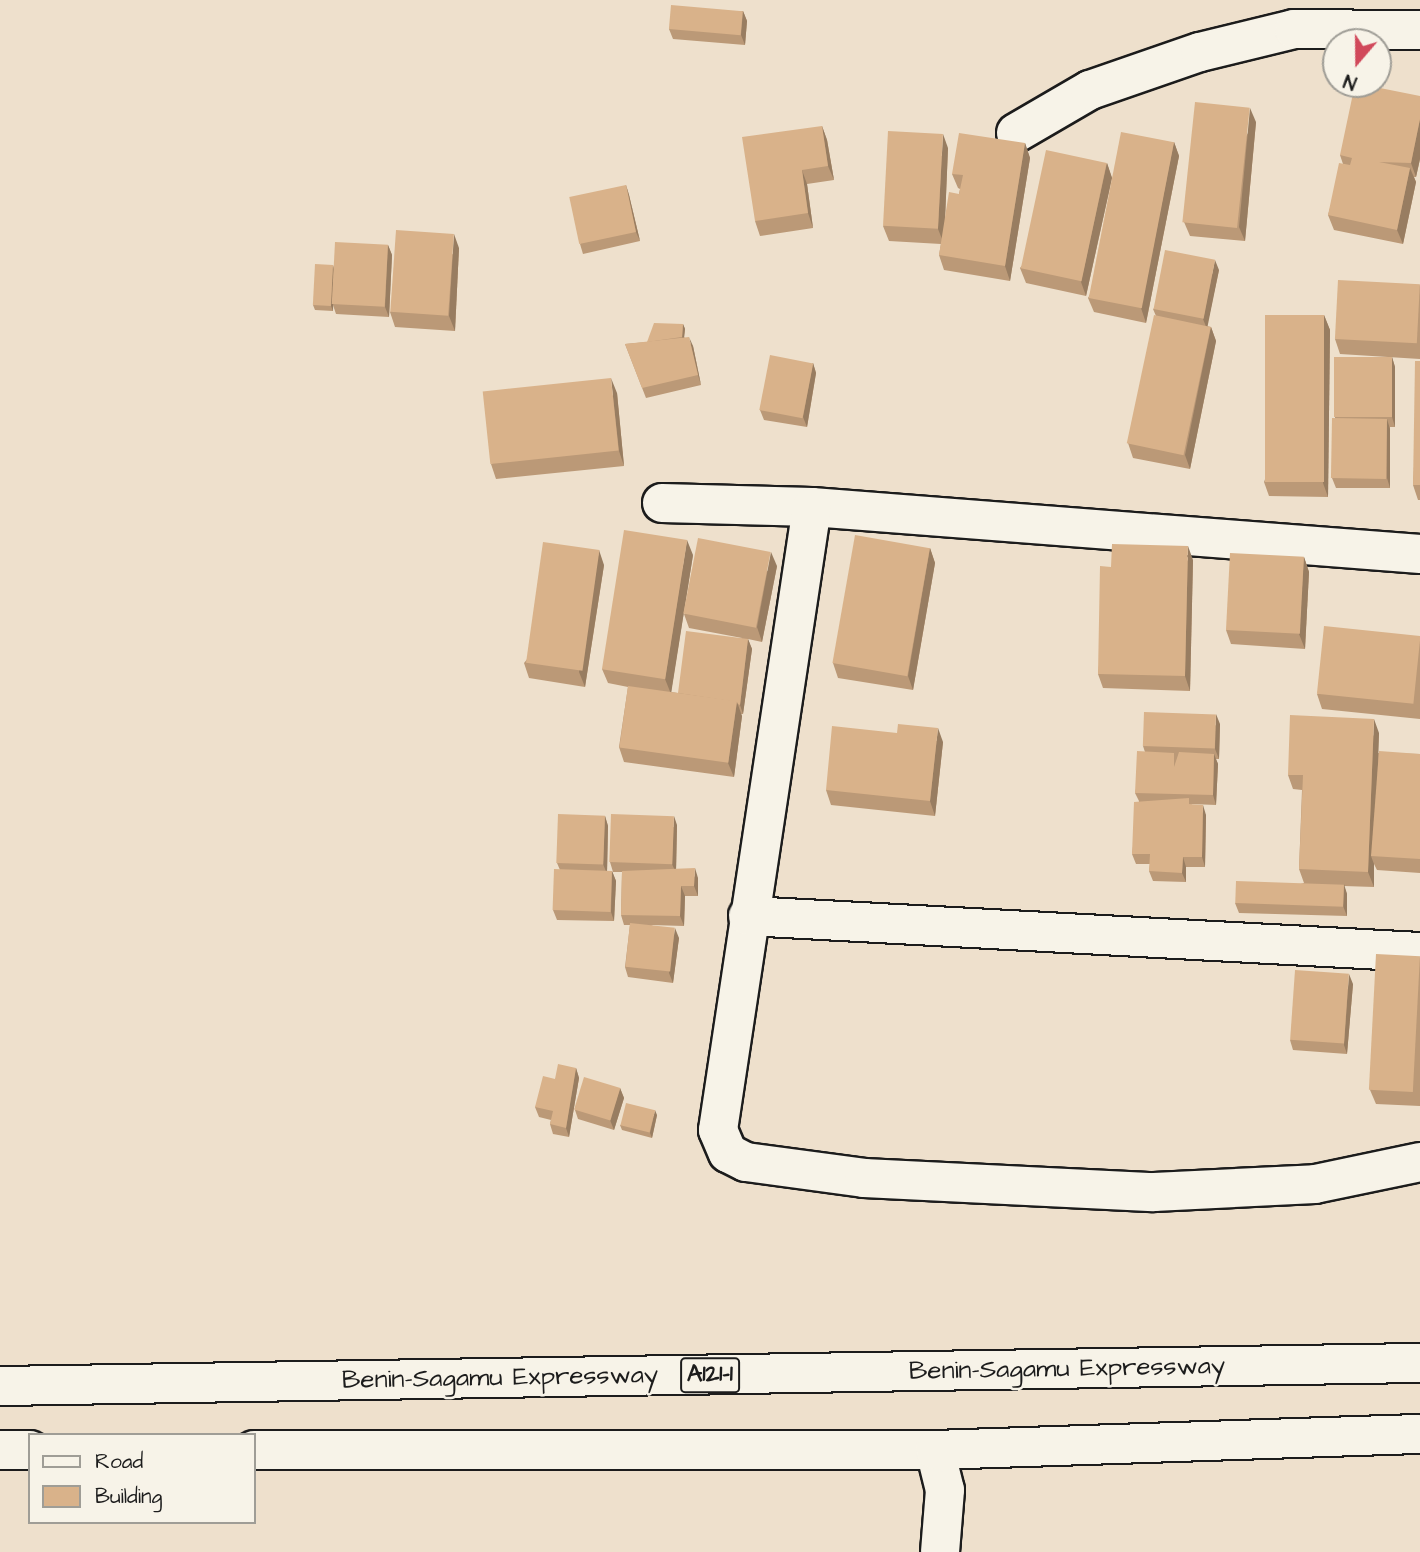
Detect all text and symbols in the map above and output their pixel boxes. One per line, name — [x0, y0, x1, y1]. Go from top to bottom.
north arrow — [1322, 28, 1392, 98]
text: N — [1340, 67, 1361, 96]
street label: Benin-Sagamu Expressway — [909, 1351, 1225, 1387]
road number: A121-1 — [678, 1354, 742, 1395]
street label: Benin-Sagamu Expressway — [342, 1360, 658, 1396]
legend — [28, 1433, 256, 1524]
text: Road — [95, 1447, 143, 1476]
text: Building — [95, 1482, 162, 1511]

